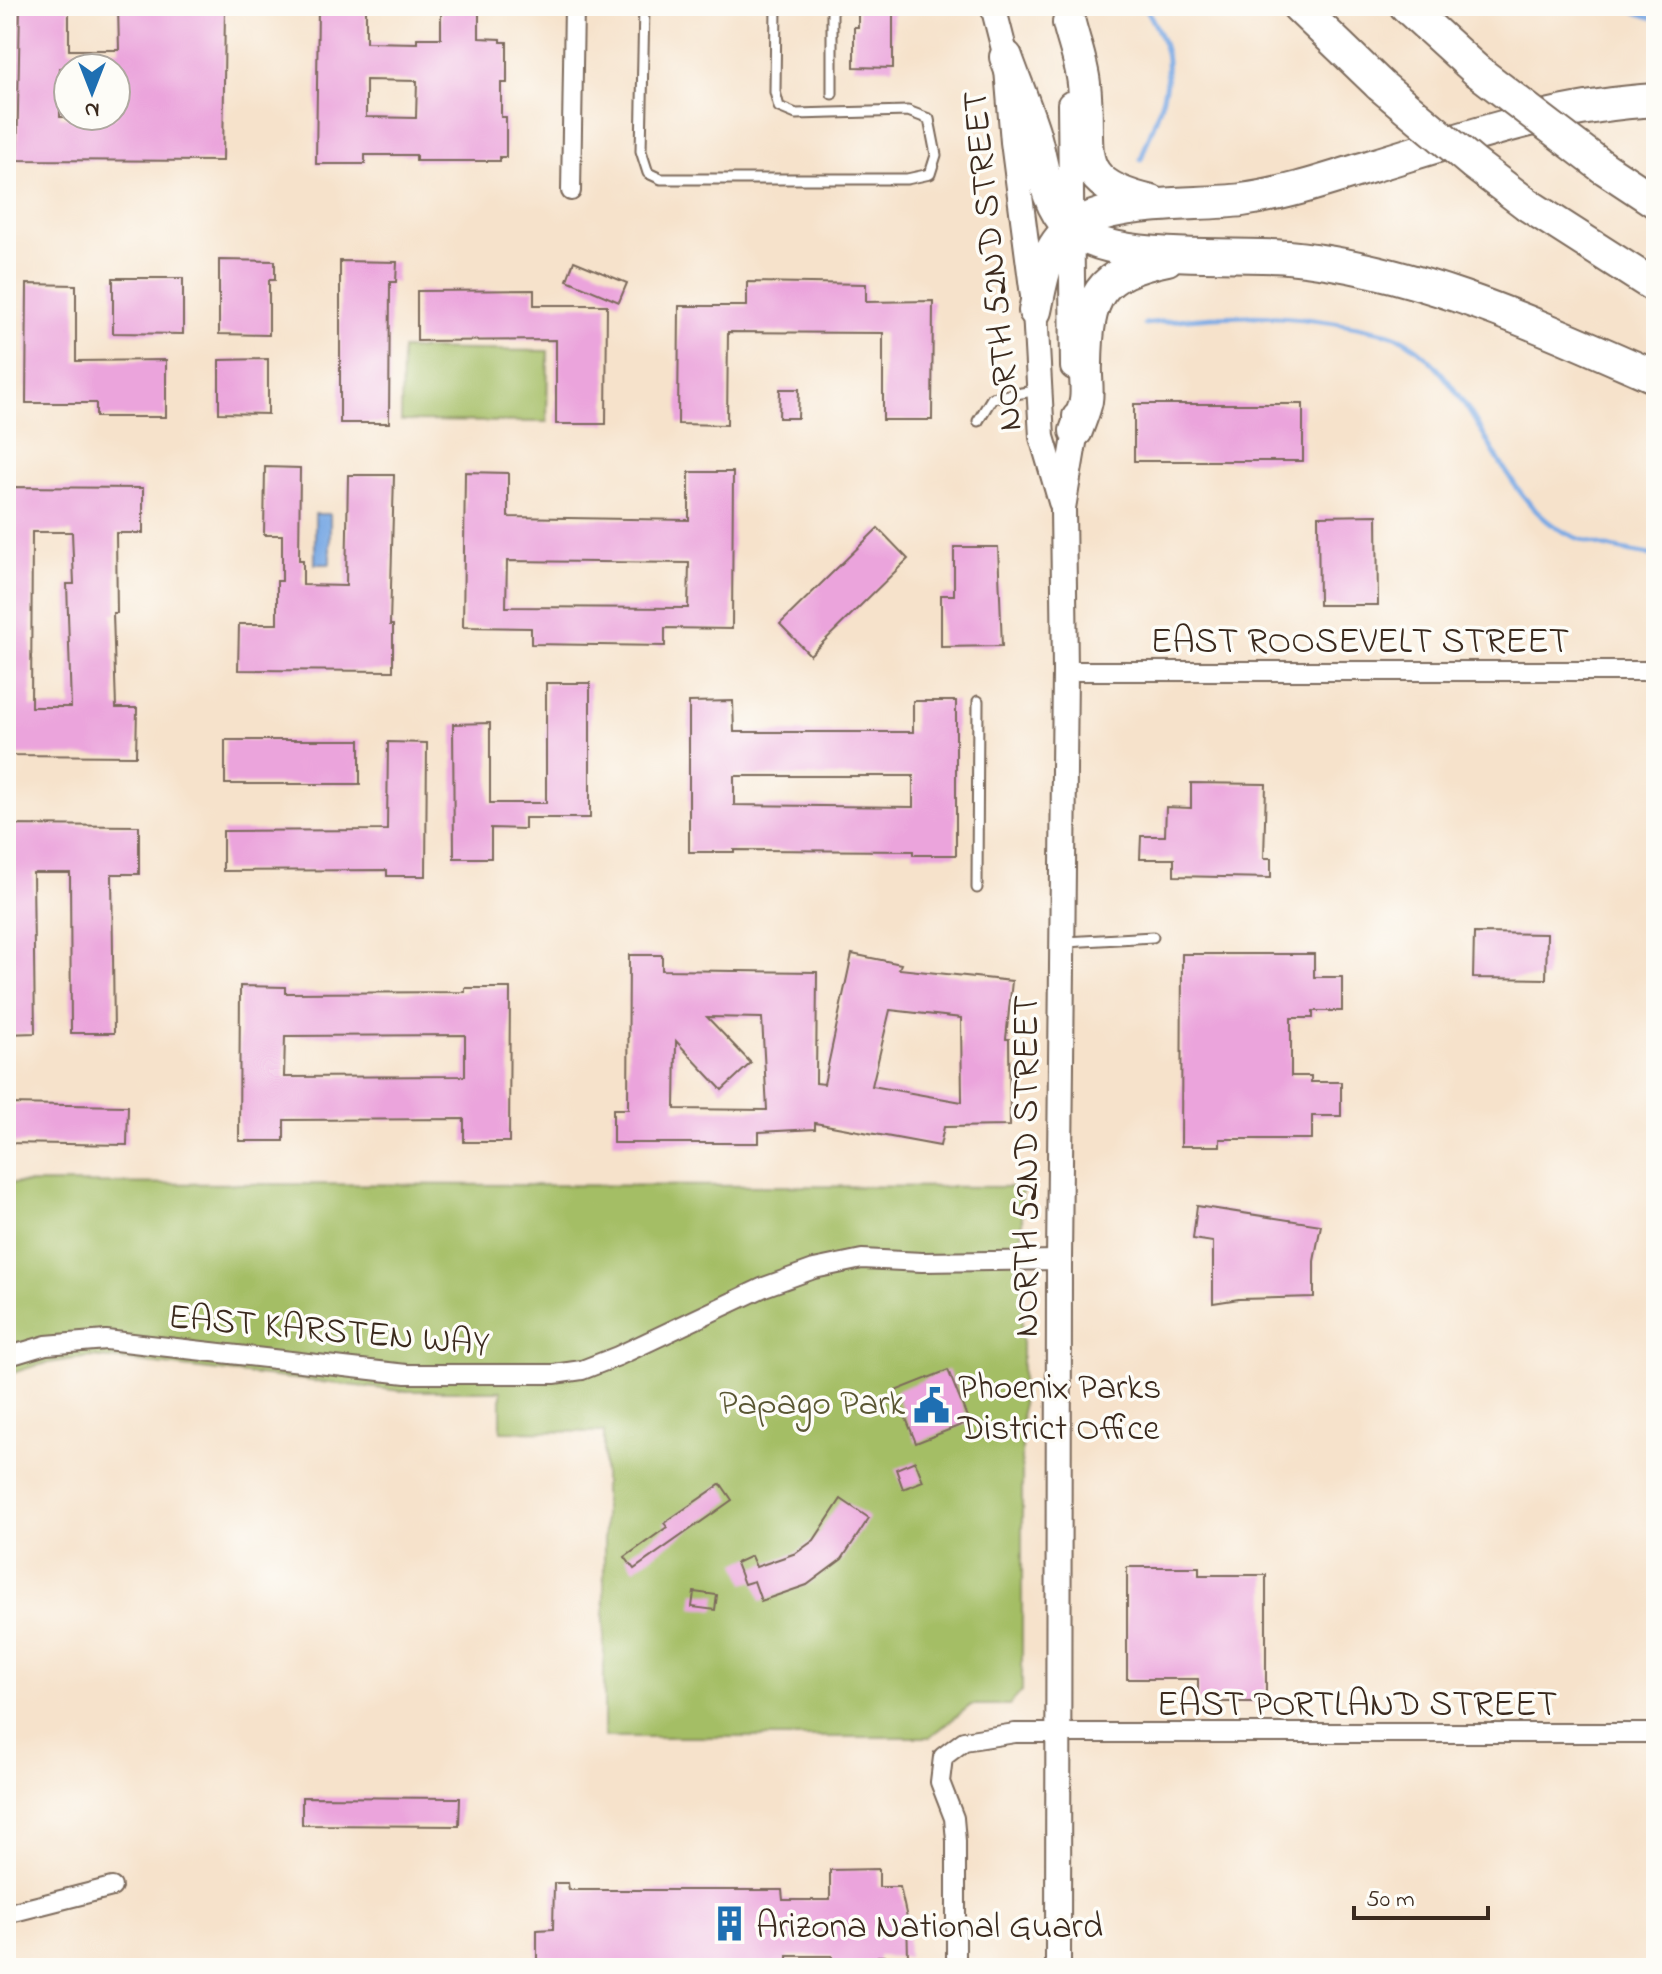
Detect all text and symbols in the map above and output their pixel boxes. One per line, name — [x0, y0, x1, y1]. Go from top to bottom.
north arrow — [52, 52, 132, 132]
street label: NORTH 52ND STREET — [950, 88, 1039, 434]
text: N — [85, 93, 99, 125]
street label: EAST ROOSEVELT STREET — [1151, 617, 1569, 670]
street label: NORTH 52ND STREET — [1002, 995, 1055, 1337]
street label: EAST KARSTEN WAY — [166, 1292, 492, 1373]
place label: Phoenix Parks District Office — [957, 1363, 1161, 1457]
park label: Papago Park — [719, 1379, 905, 1432]
public building icon: Phoenix Parks District Office — [913, 1387, 951, 1425]
street label: EAST PORTLAND STREET — [1157, 1680, 1557, 1733]
scale bar — [1354, 1870, 1488, 1920]
text: 50 m — [1366, 1883, 1415, 1918]
place label: Arizona National Guard — [756, 1902, 1103, 1955]
building icon: Arizona National Guard — [711, 1905, 749, 1943]

